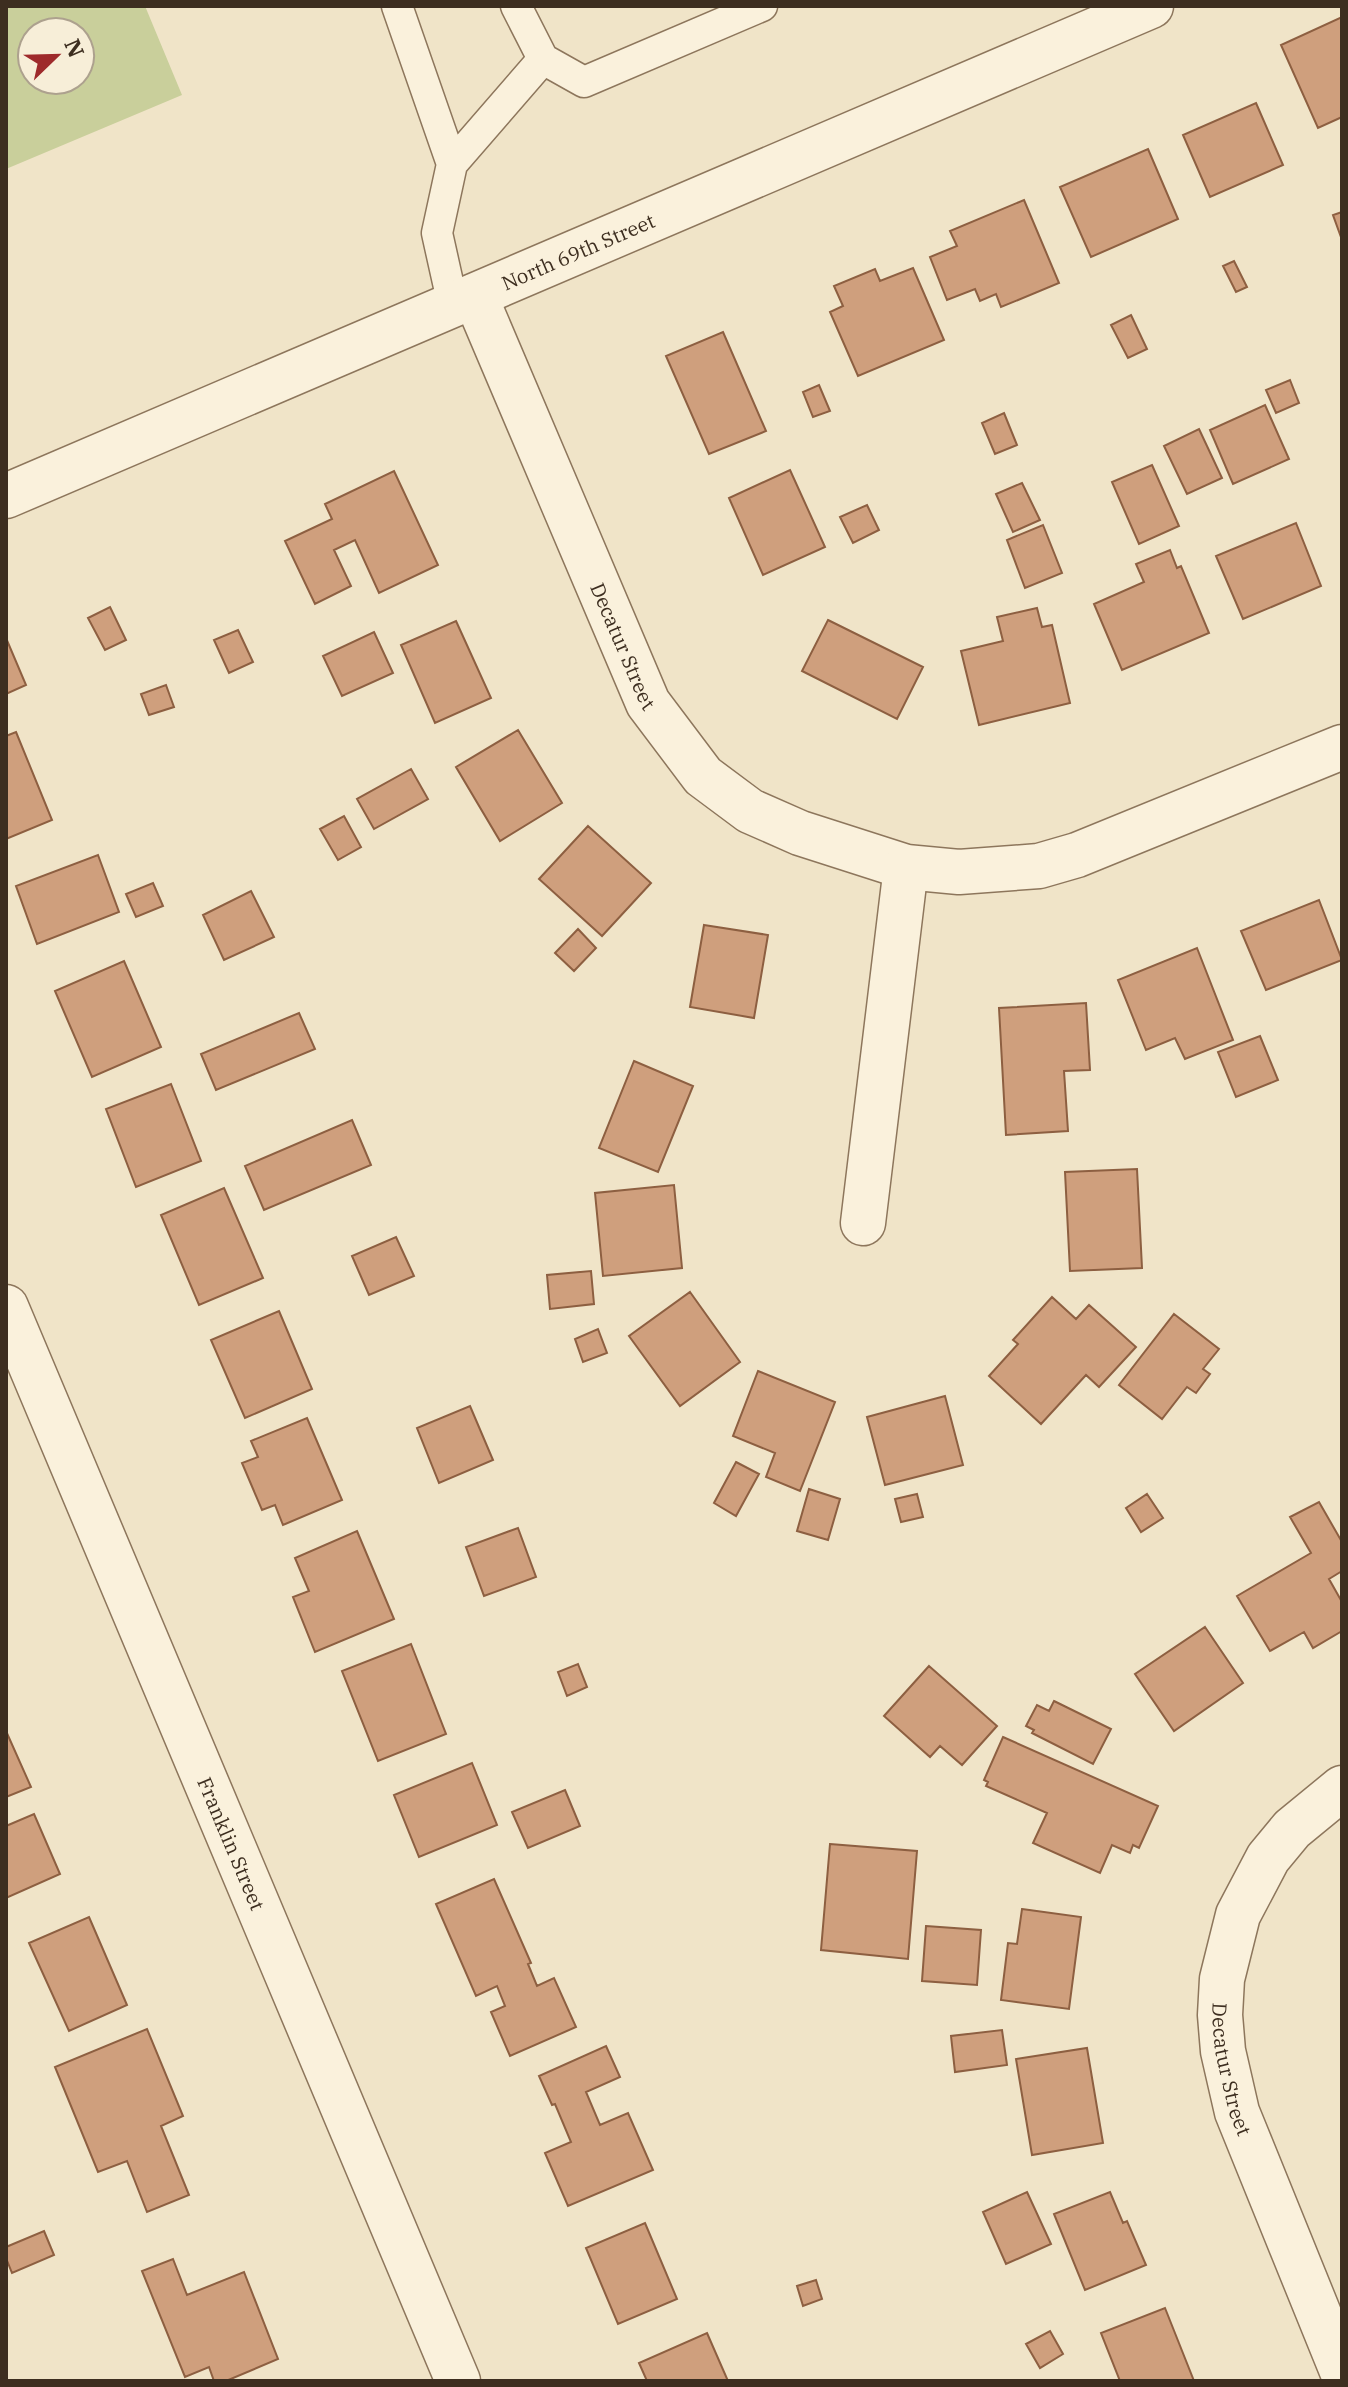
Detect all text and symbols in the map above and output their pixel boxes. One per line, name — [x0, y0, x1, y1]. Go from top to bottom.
north arrow — [16, 16, 96, 96]
text: N — [58, 34, 92, 62]
street label: North 69th Street — [497, 207, 659, 296]
street label: Decatur Street — [585, 578, 662, 715]
street label: Franklin Street — [192, 1773, 272, 1914]
street label: Decatur Street — [1206, 2002, 1259, 2139]

